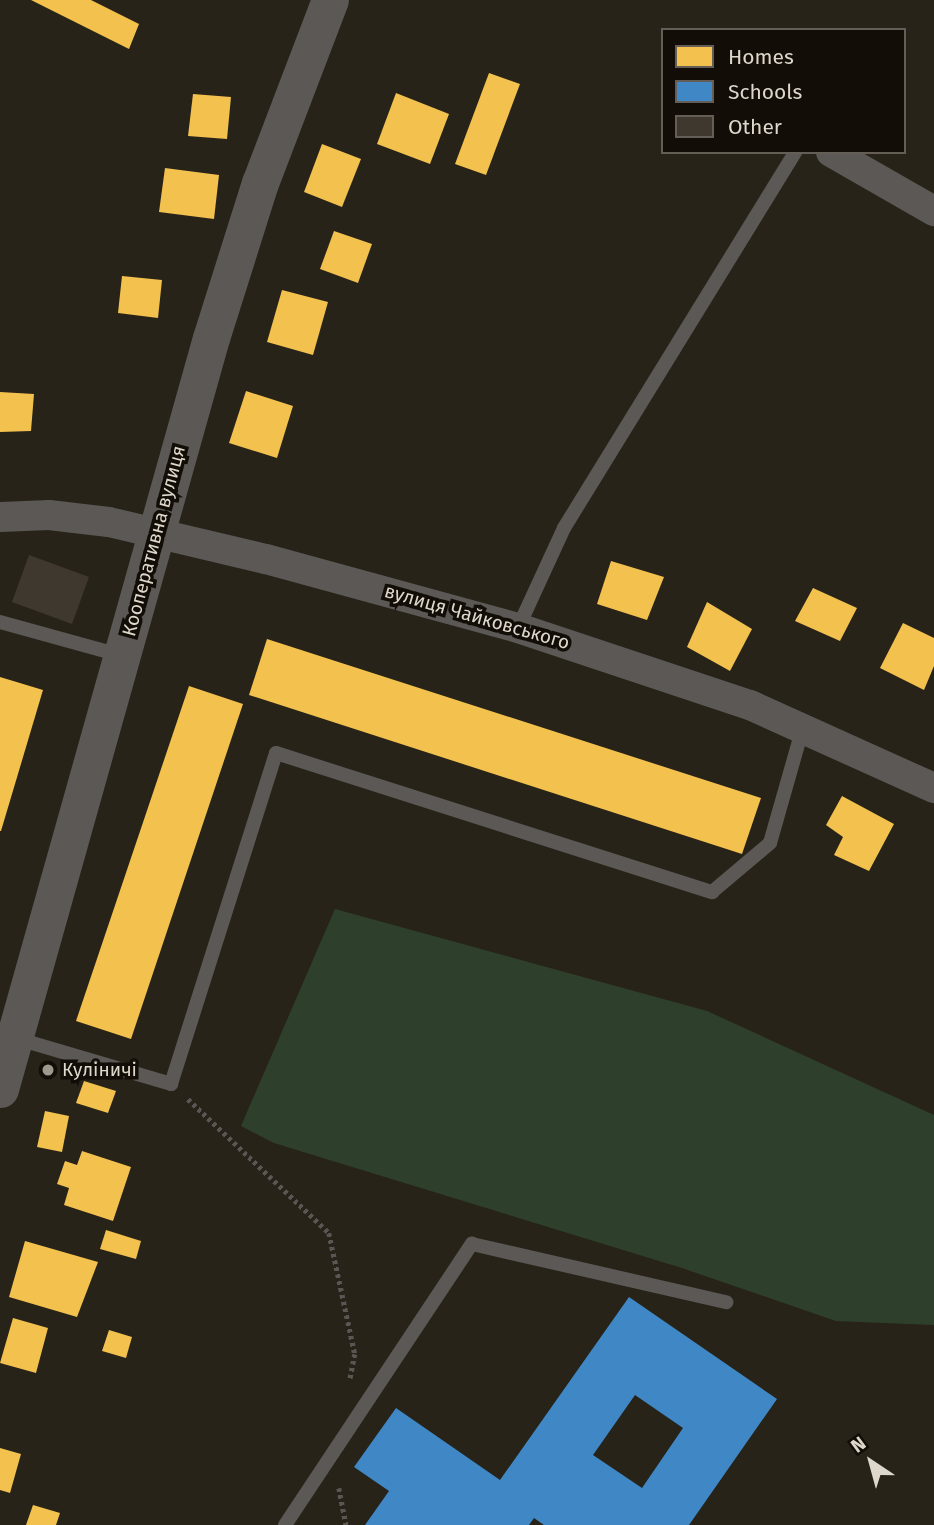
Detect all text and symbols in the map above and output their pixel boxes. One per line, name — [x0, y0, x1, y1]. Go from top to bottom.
legend — [661, 28, 906, 154]
text: Homes — [728, 44, 794, 70]
text: Schools — [728, 79, 802, 105]
text: Other — [728, 114, 782, 140]
street label: Кооперативна вулиця — [118, 443, 190, 639]
street label: вулиця Чайковського — [382, 580, 572, 654]
place label: Куліничі — [62, 1059, 137, 1081]
marker: Куліничі — [40, 1062, 56, 1078]
north arrow — [836, 1427, 906, 1497]
text: N — [846, 1432, 870, 1458]

